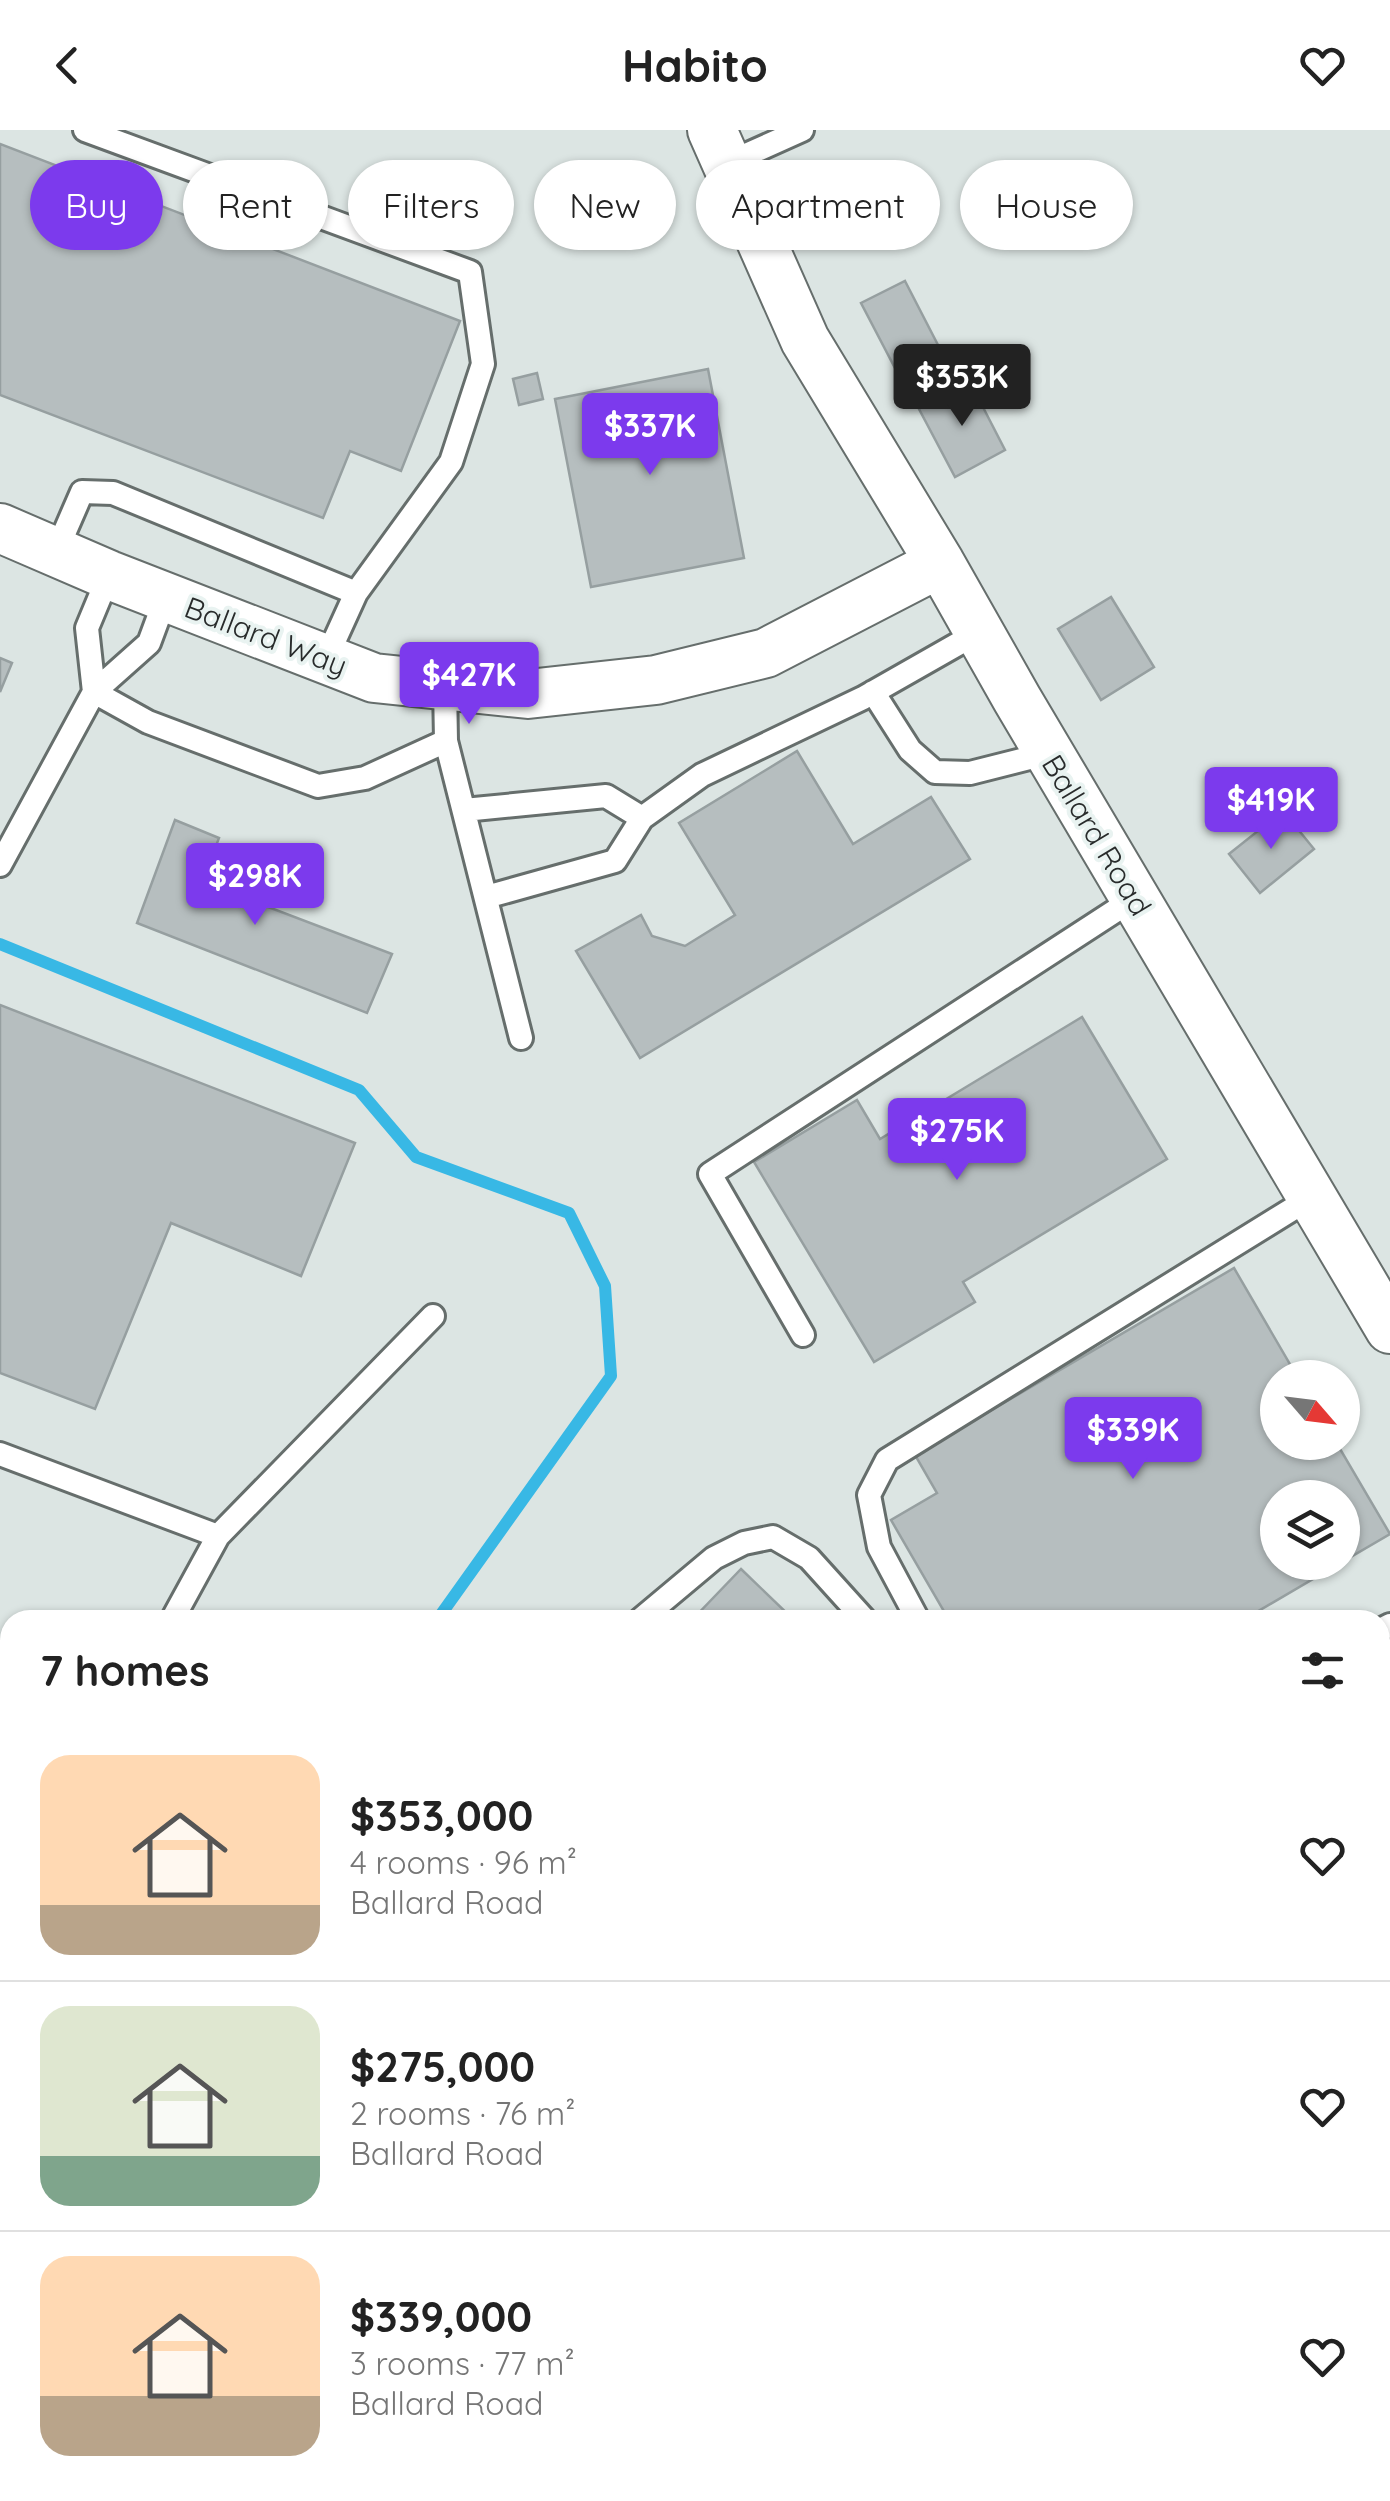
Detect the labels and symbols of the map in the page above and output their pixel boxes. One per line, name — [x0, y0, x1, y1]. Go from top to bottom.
pin: $353K — [892, 344, 1032, 429]
pin: $337K — [580, 393, 720, 478]
street label: Ballard Way — [179, 588, 353, 684]
pin: $427K — [399, 642, 539, 727]
street label: Ballard Road — [1034, 747, 1160, 923]
pin: $419K — [1201, 767, 1341, 852]
pin: $298K — [185, 843, 325, 928]
pin: $275K — [887, 1098, 1027, 1183]
north arrow — [1260, 1360, 1360, 1460]
pin: $339K — [1063, 1397, 1203, 1482]

